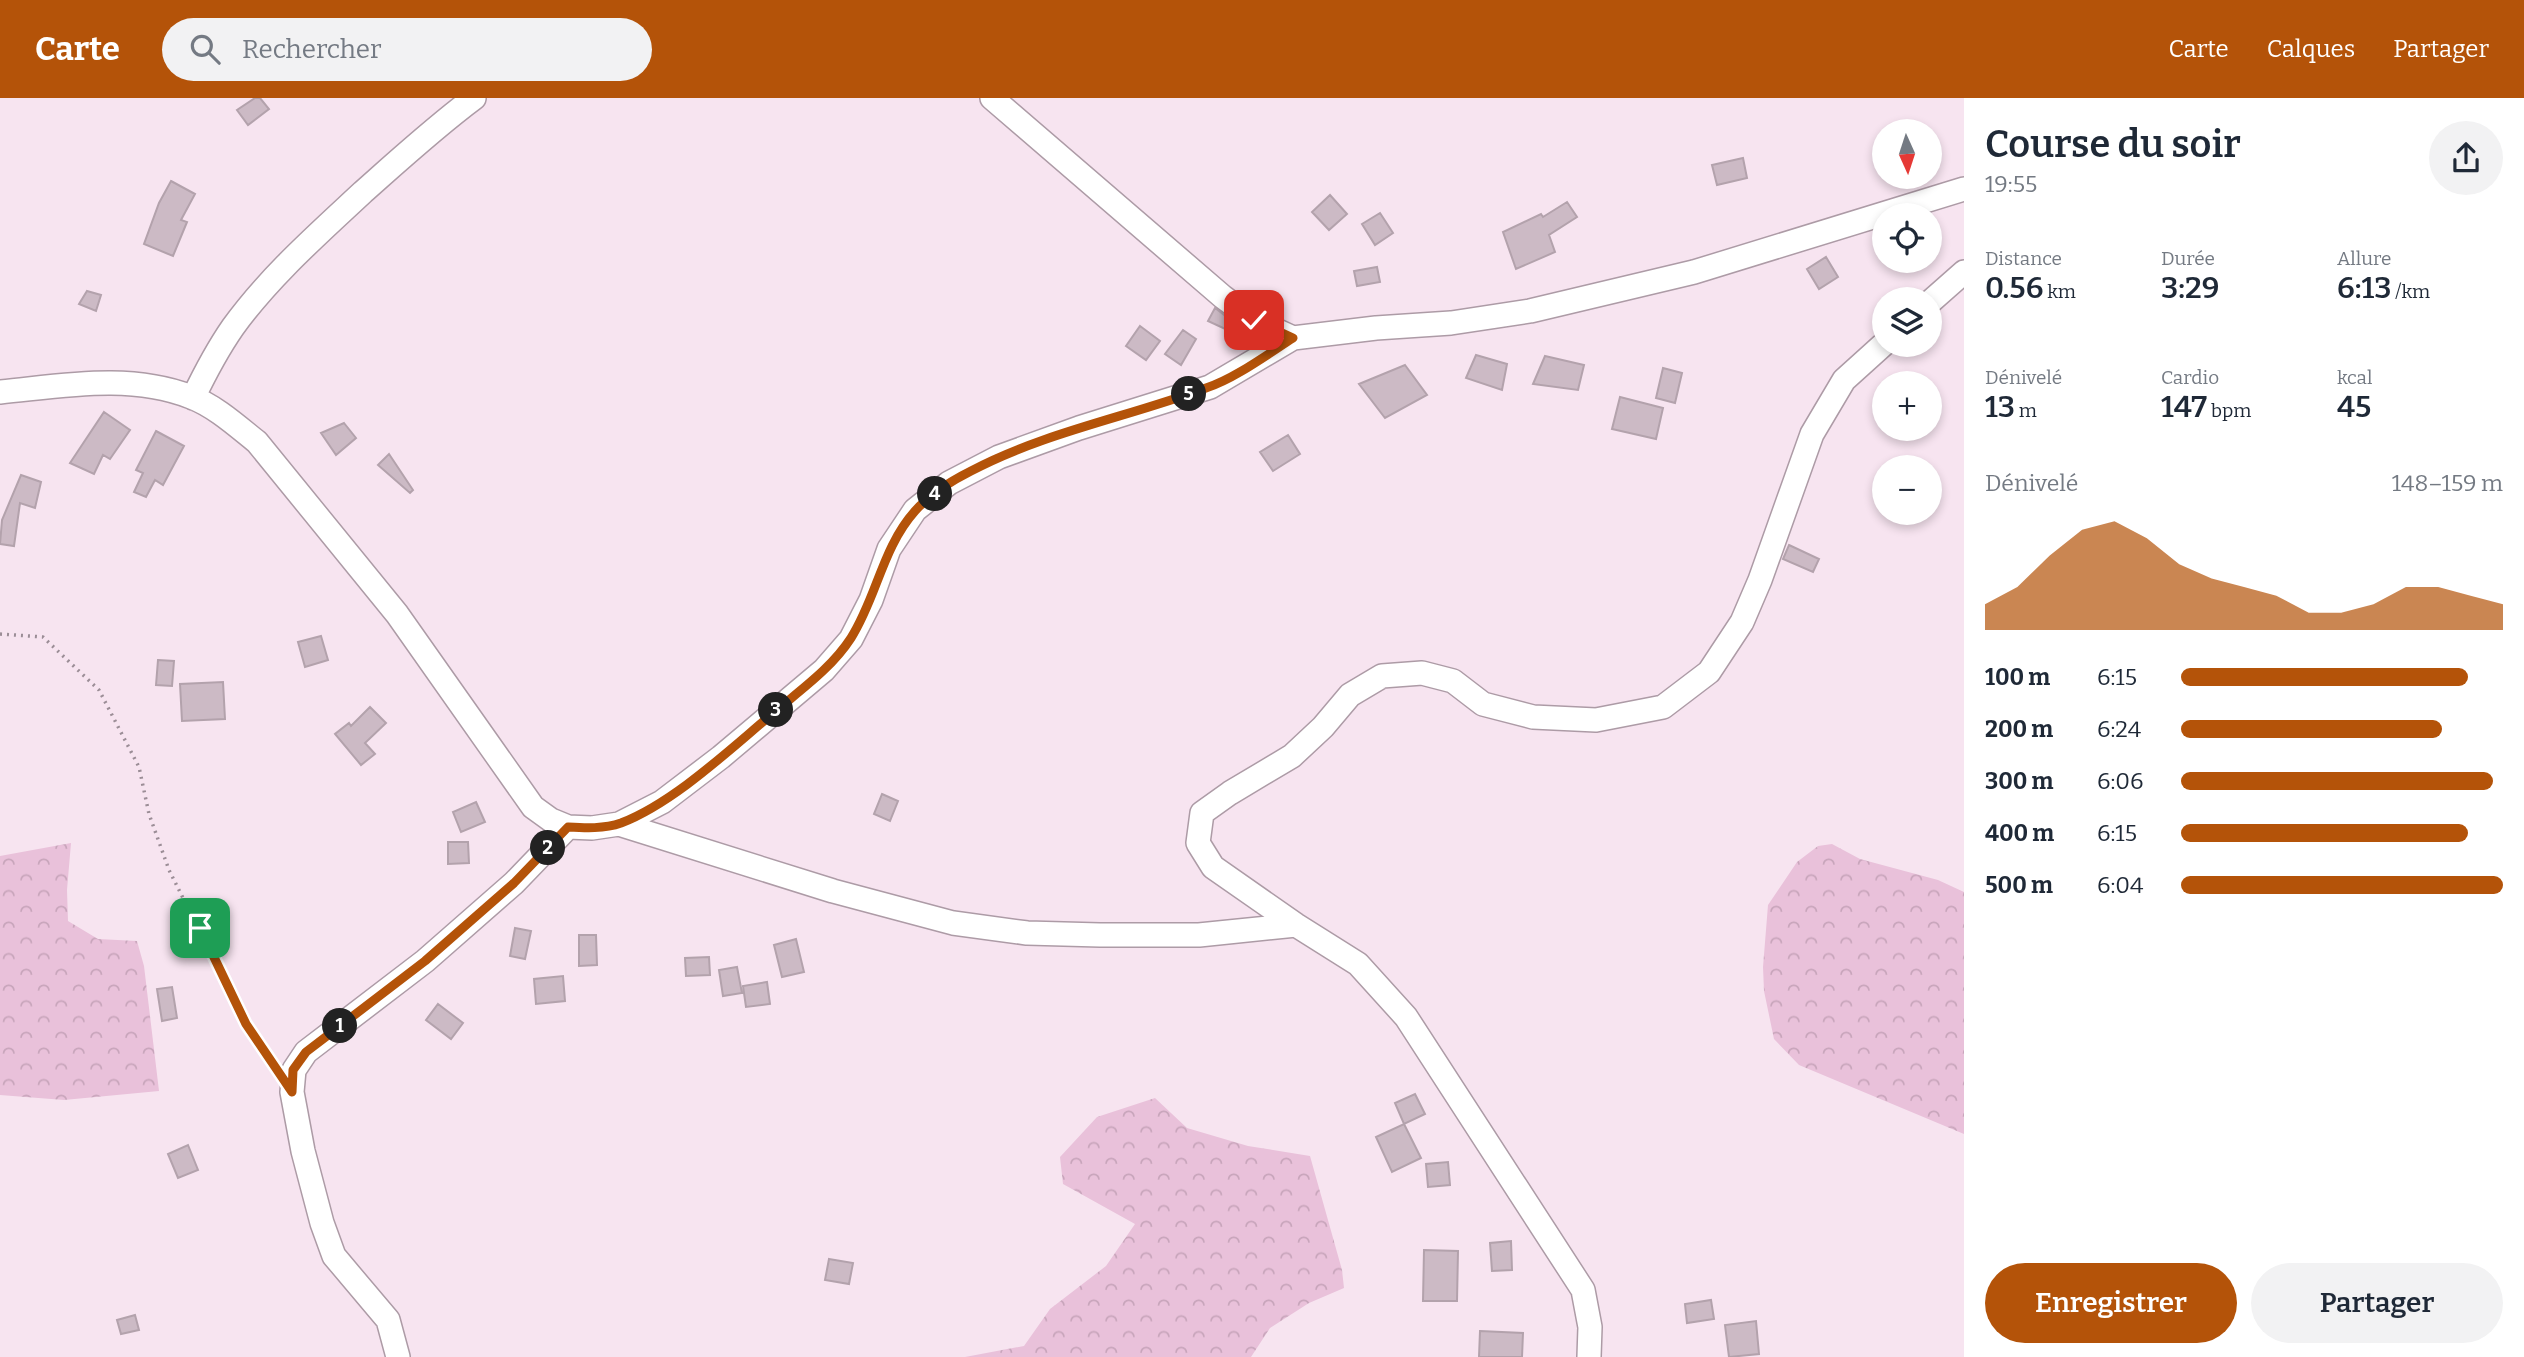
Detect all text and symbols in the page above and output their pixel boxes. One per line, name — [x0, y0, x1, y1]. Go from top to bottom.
search box — [162, 18, 652, 81]
text: Carte — [35, 29, 120, 69]
icon: search — [186, 30, 224, 68]
text: Rechercher — [242, 34, 382, 65]
text: Carte — [2169, 35, 2229, 63]
text: Calques — [2267, 35, 2355, 63]
text: Partager — [2393, 35, 2489, 63]
north arrow — [1872, 119, 1942, 189]
map controls — [1872, 119, 1942, 525]
text: Course du soir — [1985, 121, 2241, 167]
button: share — [2429, 121, 2503, 195]
text: 19:55 — [1985, 170, 2037, 198]
button: locate — [1872, 203, 1942, 273]
text: Distance — [1985, 247, 2062, 270]
text: Durée — [2161, 247, 2215, 270]
text: Allure — [2337, 247, 2391, 270]
text: 0.56 — [1985, 270, 2043, 306]
text: 3:29 — [2161, 270, 2219, 306]
text: 6:13 — [2337, 270, 2391, 306]
text: km — [2043, 280, 2076, 303]
text: /km — [2391, 280, 2430, 303]
button: layers — [1872, 287, 1942, 357]
pin — [1224, 290, 1284, 350]
icon: check — [1235, 301, 1273, 339]
text: Dénivelé — [1985, 366, 2062, 389]
text: Cardio — [2161, 366, 2219, 389]
text: kcal — [2337, 366, 2372, 389]
button: + — [1872, 371, 1942, 441]
pin: 5 — [1172, 376, 1206, 412]
text: 5 — [1183, 382, 1194, 405]
text: 13 — [1985, 389, 2015, 425]
text: 147 — [2161, 389, 2207, 425]
text: 45 — [2337, 389, 2371, 425]
text: m — [2015, 399, 2037, 422]
text: bpm — [2207, 399, 2251, 422]
button: − — [1872, 455, 1942, 525]
text: Dénivelé — [1985, 469, 2078, 497]
text: 148–159 m — [2392, 469, 2503, 497]
pin: 4 — [918, 476, 953, 512]
text: 4 — [929, 482, 940, 505]
text: 100 m — [1985, 663, 2050, 691]
text: 6:15 — [2097, 663, 2137, 691]
pin: 3 — [758, 692, 794, 728]
text: 3 — [770, 698, 781, 721]
text: 200 m — [1985, 715, 2053, 743]
text: 6:24 — [2097, 715, 2141, 743]
text: 300 m — [1985, 767, 2054, 795]
text: 6:06 — [2097, 767, 2144, 795]
text: 400 m — [1985, 819, 2054, 847]
text: 6:15 — [2097, 819, 2137, 847]
pin: 2 — [530, 830, 566, 866]
text: 2 — [542, 836, 553, 859]
text: 500 m — [1985, 871, 2053, 899]
text: 6:04 — [2097, 871, 2144, 899]
pin — [170, 898, 230, 958]
icon: arrive — [181, 909, 219, 947]
pin: 1 — [322, 1009, 358, 1044]
text: 1 — [335, 1014, 344, 1037]
button: Enregistrer — [1985, 1263, 2237, 1343]
button: Partager — [2251, 1263, 2503, 1343]

